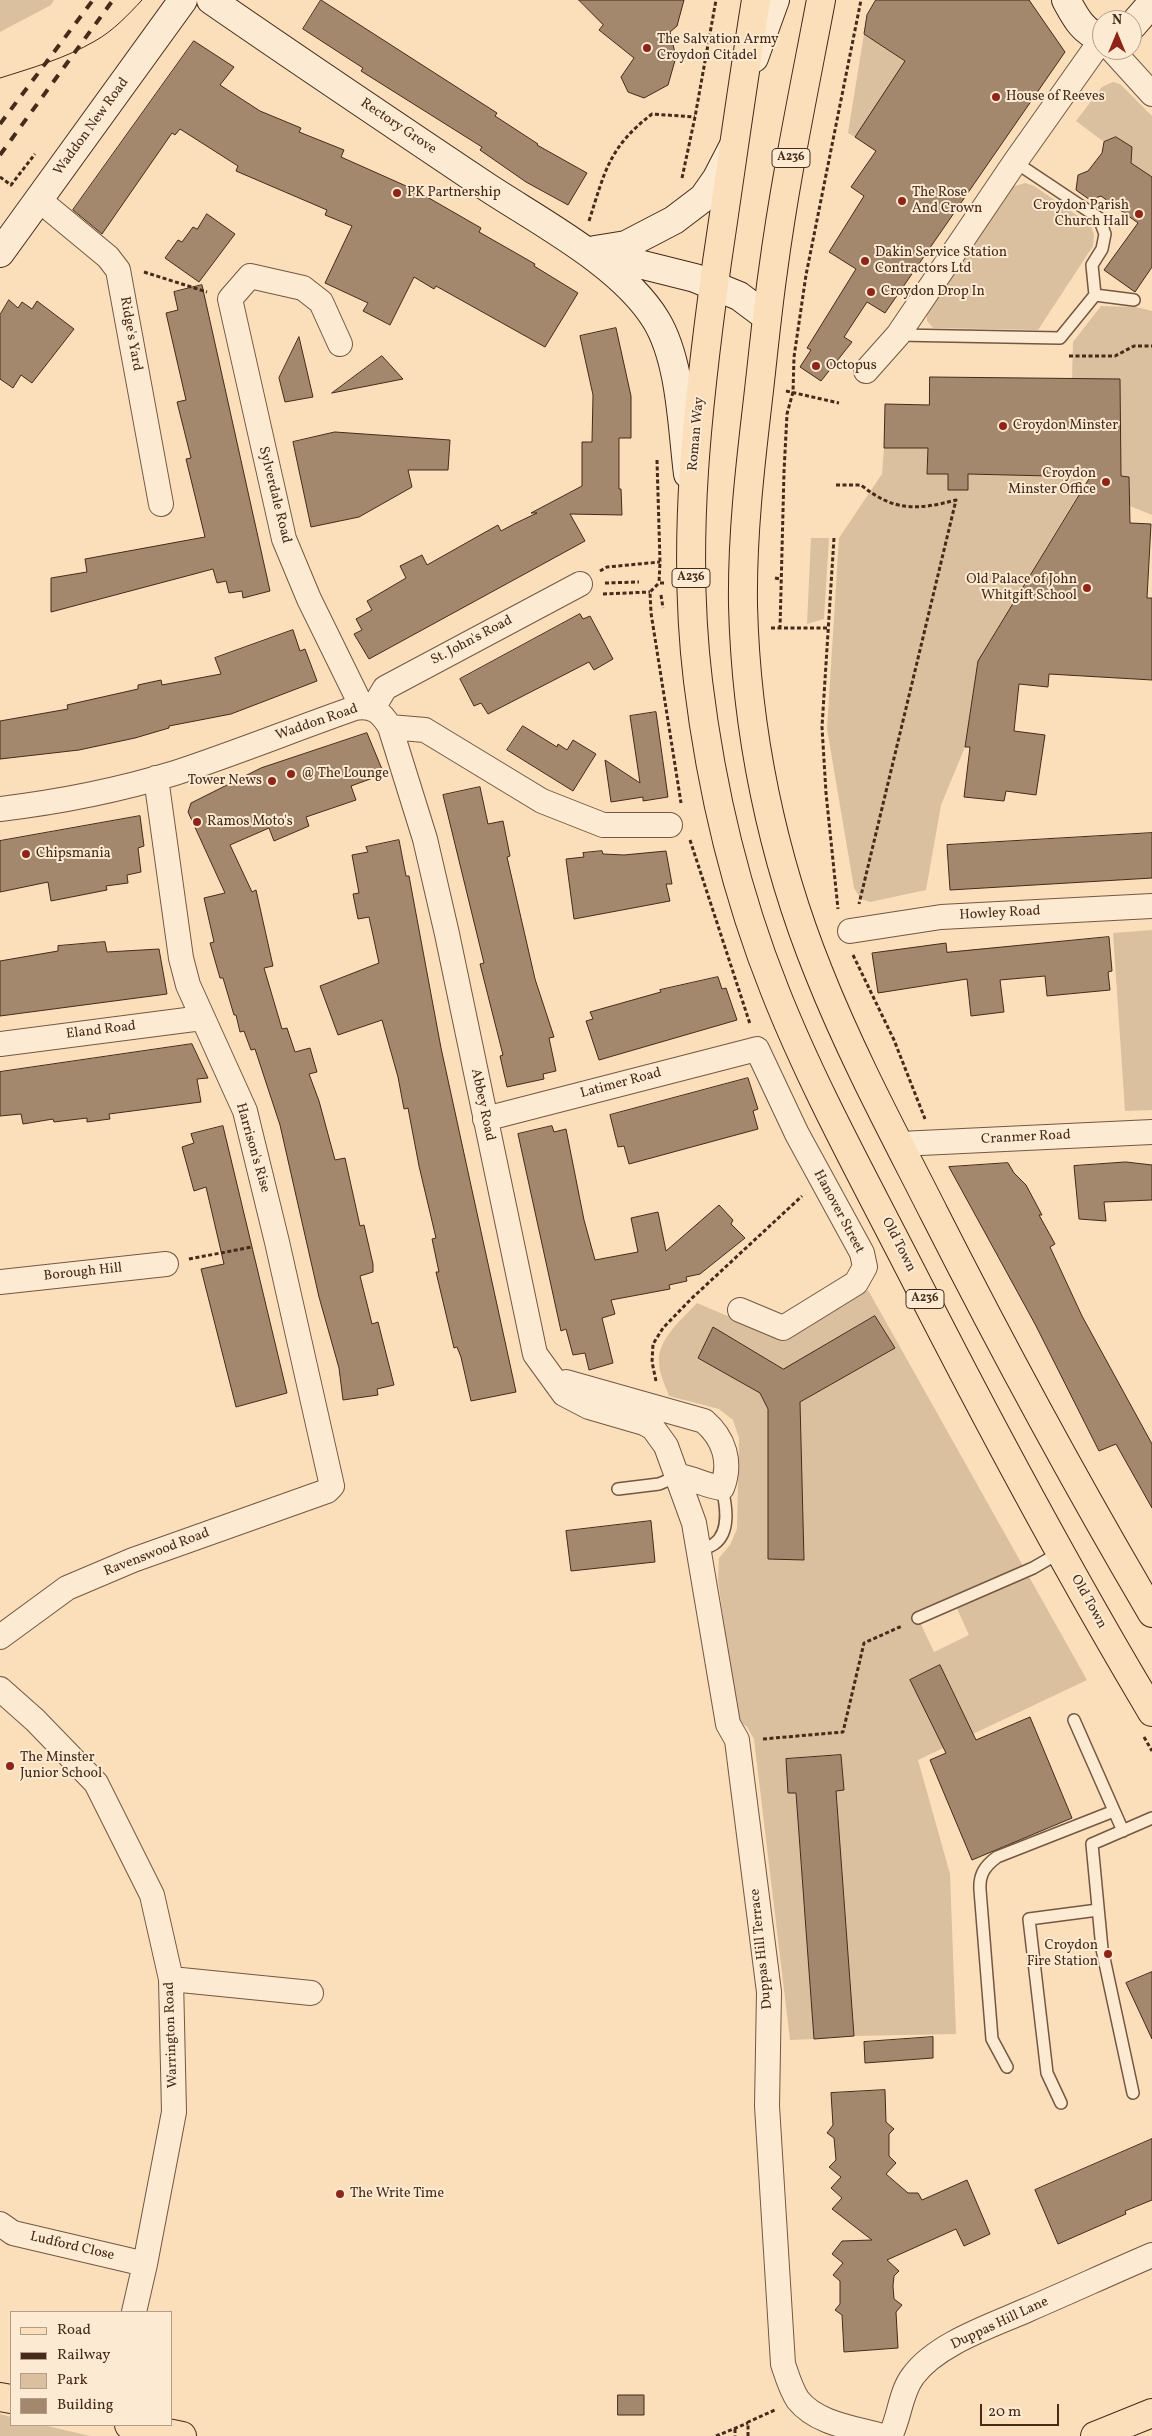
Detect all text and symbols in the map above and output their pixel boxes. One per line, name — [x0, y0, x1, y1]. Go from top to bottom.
north arrow — [1092, 10, 1142, 60]
text: N — [1112, 11, 1122, 30]
place label: The Salvation Army Croydon Citadel — [657, 32, 779, 64]
marker: The Salvation Army Croydon Citadel — [641, 42, 653, 54]
street label: Waddon New Road — [51, 75, 133, 179]
place label: House of Reeves — [1006, 89, 1105, 105]
marker: House of Reeves — [990, 91, 1002, 103]
street label: Rectory Grove — [357, 95, 439, 159]
road number: A236 — [772, 148, 810, 168]
place label: PK Partnership — [407, 185, 501, 201]
place label: The Rose And Crown — [912, 185, 982, 218]
marker: PK Partnership — [391, 187, 403, 199]
marker: The Rose And Crown — [896, 195, 908, 207]
place label: Croydon Parish Church Hall — [1033, 198, 1129, 230]
marker: Croydon Parish Church Hall — [1133, 208, 1145, 220]
place label: Dakin Service Station Contractors Ltd — [875, 245, 1007, 278]
marker: Dakin Service Station Contractors Ltd — [859, 255, 871, 267]
place label: Croydon Drop In — [881, 284, 985, 300]
marker: Croydon Drop In — [865, 286, 877, 298]
street label: Ridge's Yard — [115, 295, 145, 373]
place label: Octopus — [826, 358, 877, 374]
marker: Octopus — [810, 360, 822, 372]
street label: Roman Way — [685, 396, 709, 472]
place label: Croydon Minster — [1013, 418, 1118, 434]
marker: Croydon Minster — [997, 420, 1009, 432]
street label: Sylverdale Road — [254, 445, 294, 545]
place label: Croydon Minster Office — [1008, 466, 1096, 498]
marker: Croydon Minster Office — [1100, 476, 1112, 488]
road number: A236 — [672, 568, 710, 588]
place label: Old Palace of John Whitgift School — [966, 572, 1077, 604]
marker: Old Palace of John Whitgift School — [1081, 582, 1093, 594]
street label: St. John's Road — [428, 612, 516, 670]
street label: Waddon Road — [274, 701, 360, 745]
place label: @ The Lounge — [301, 766, 389, 782]
marker: @ The Lounge — [285, 768, 297, 780]
place label: Tower News — [188, 773, 262, 789]
marker: Tower News — [266, 775, 278, 787]
place label: Ramos Moto's — [207, 814, 293, 830]
marker: Ramos Moto's — [191, 816, 203, 828]
place label: Chipsmania — [36, 846, 111, 862]
marker: Chipsmania — [20, 848, 32, 860]
street label: Howley Road — [959, 903, 1041, 925]
street label: Eland Road — [65, 1018, 137, 1044]
street label: Latimer Road — [579, 1065, 663, 1103]
street label: Abbey Road — [466, 1067, 498, 1143]
street label: Harrison's Rise — [231, 1101, 273, 1195]
street label: Cranmer Road — [981, 1127, 1071, 1149]
street label: Hanover Street — [809, 1167, 867, 1257]
street label: Old Town — [877, 1215, 919, 1275]
street label: Borough Hill — [43, 1261, 123, 1285]
road number: A236 — [906, 1290, 944, 1308]
street label: Ravenswood Road — [102, 1525, 212, 1581]
street label: Old Town — [1066, 1572, 1110, 1632]
place label: The Minster Junior School — [20, 1750, 102, 1782]
marker: The Minster Junior School — [4, 1760, 16, 1772]
street label: Duppas Hill Terrace — [747, 1888, 777, 2010]
place label: Croydon Fire Station — [1027, 1938, 1098, 1970]
marker: Croydon Fire Station — [1102, 1948, 1114, 1960]
street label: Warrington Road — [162, 1981, 182, 2089]
place label: The Write Time — [350, 2186, 444, 2202]
marker: The Write Time — [334, 2188, 346, 2200]
street label: Ludford Close — [28, 2229, 116, 2265]
street label: Duppas Hill Lane — [949, 2294, 1051, 2354]
legend — [10, 2311, 172, 2426]
text: Road — [57, 2320, 91, 2341]
text: Railway — [57, 2345, 110, 2366]
text: Park — [57, 2370, 88, 2391]
scale bar — [982, 2394, 1061, 2426]
text: Building — [57, 2395, 113, 2416]
text: 20 m — [988, 2402, 1021, 2423]

